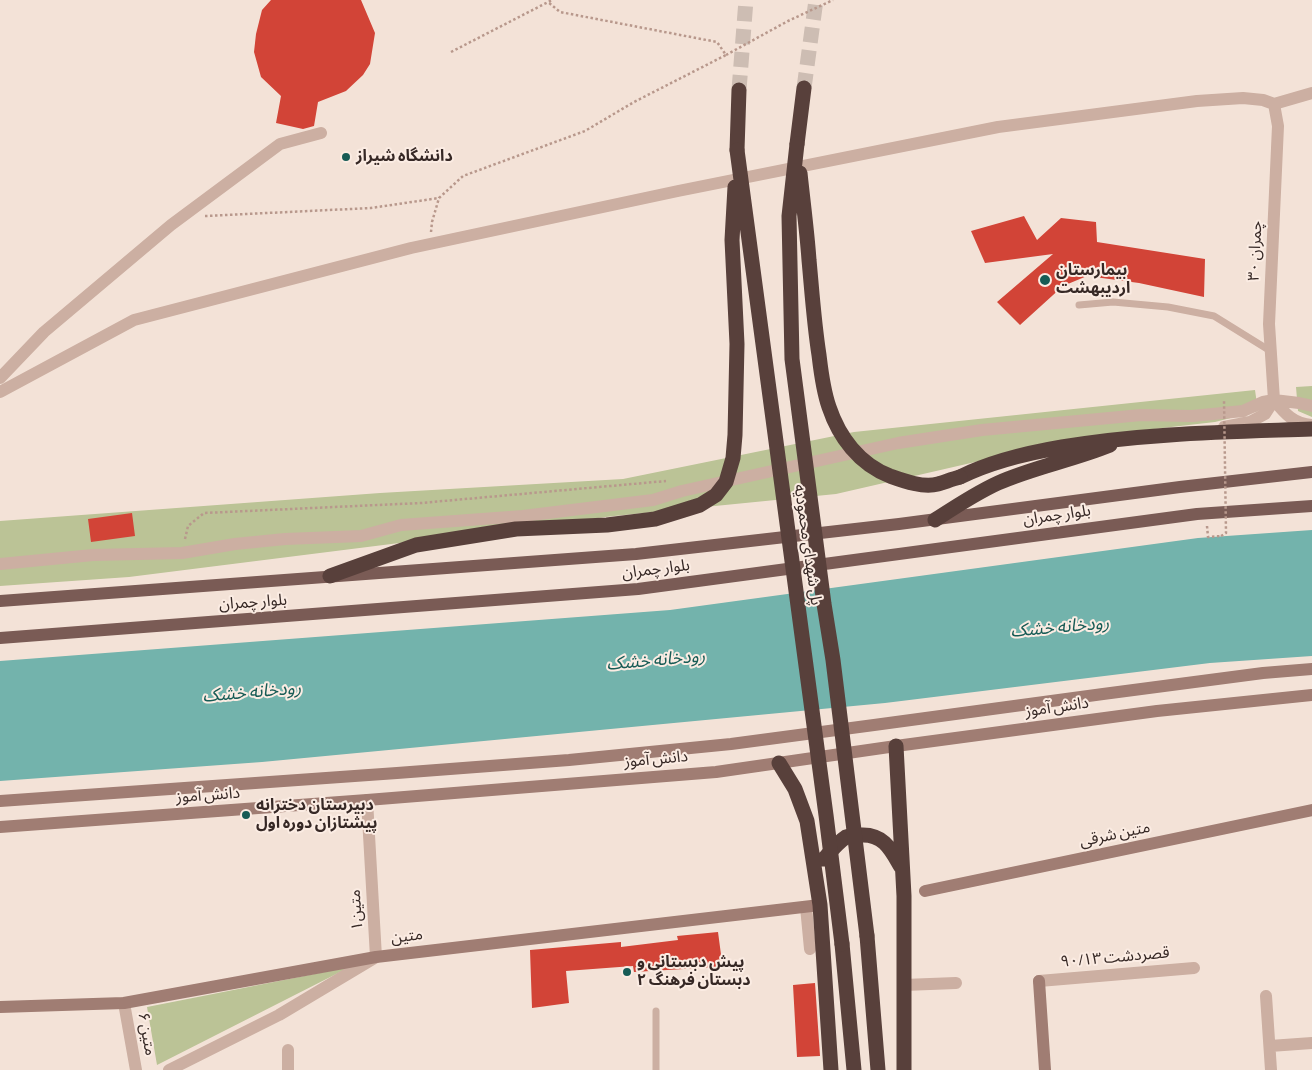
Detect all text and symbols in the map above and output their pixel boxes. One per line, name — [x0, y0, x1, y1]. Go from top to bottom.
place label: دانشگاه شیراز — [356, 147, 453, 167]
marker: دانشگاه شیراز — [340, 151, 352, 163]
street label: ۳۰ چمران — [1245, 220, 1267, 282]
place label: بیمارستان اردیبهشت — [1056, 261, 1130, 299]
marker: بیمارستان اردیبهشت — [1038, 273, 1052, 287]
street label: پل شهدای محمودیه — [789, 483, 825, 607]
street label: بلوار چمران — [1022, 502, 1092, 530]
street label: بلوار چمران — [621, 556, 691, 584]
street label: بلوار چمران — [218, 591, 288, 615]
water label: رودخانه خشک — [1010, 613, 1110, 643]
water label: رودخانه خشک — [606, 646, 706, 676]
water label: رودخانه خشک — [202, 678, 302, 708]
street label: دانش آموز — [1024, 694, 1090, 722]
street label: دانش آموز — [623, 748, 689, 772]
street label: دانش آموز — [175, 784, 241, 808]
place label: دبیرستان دخترانه پیشتازان دوره اول — [256, 796, 377, 834]
marker: دبیرستان دخترانه پیشتازان دوره اول — [240, 809, 252, 821]
street label: متین شرقی — [1078, 818, 1152, 852]
street label: متین۱ — [346, 889, 368, 931]
street label: متین — [390, 926, 424, 948]
street label: ۹۰/۱۳ قصردشت — [1060, 944, 1170, 972]
place label: پیش دبستانی و دبستان فرهنگ ۲ — [637, 953, 751, 991]
marker: پیش دبستانی و دبستان فرهنگ ۲ — [621, 966, 633, 978]
street label: ۶ متین — [133, 1011, 159, 1057]

